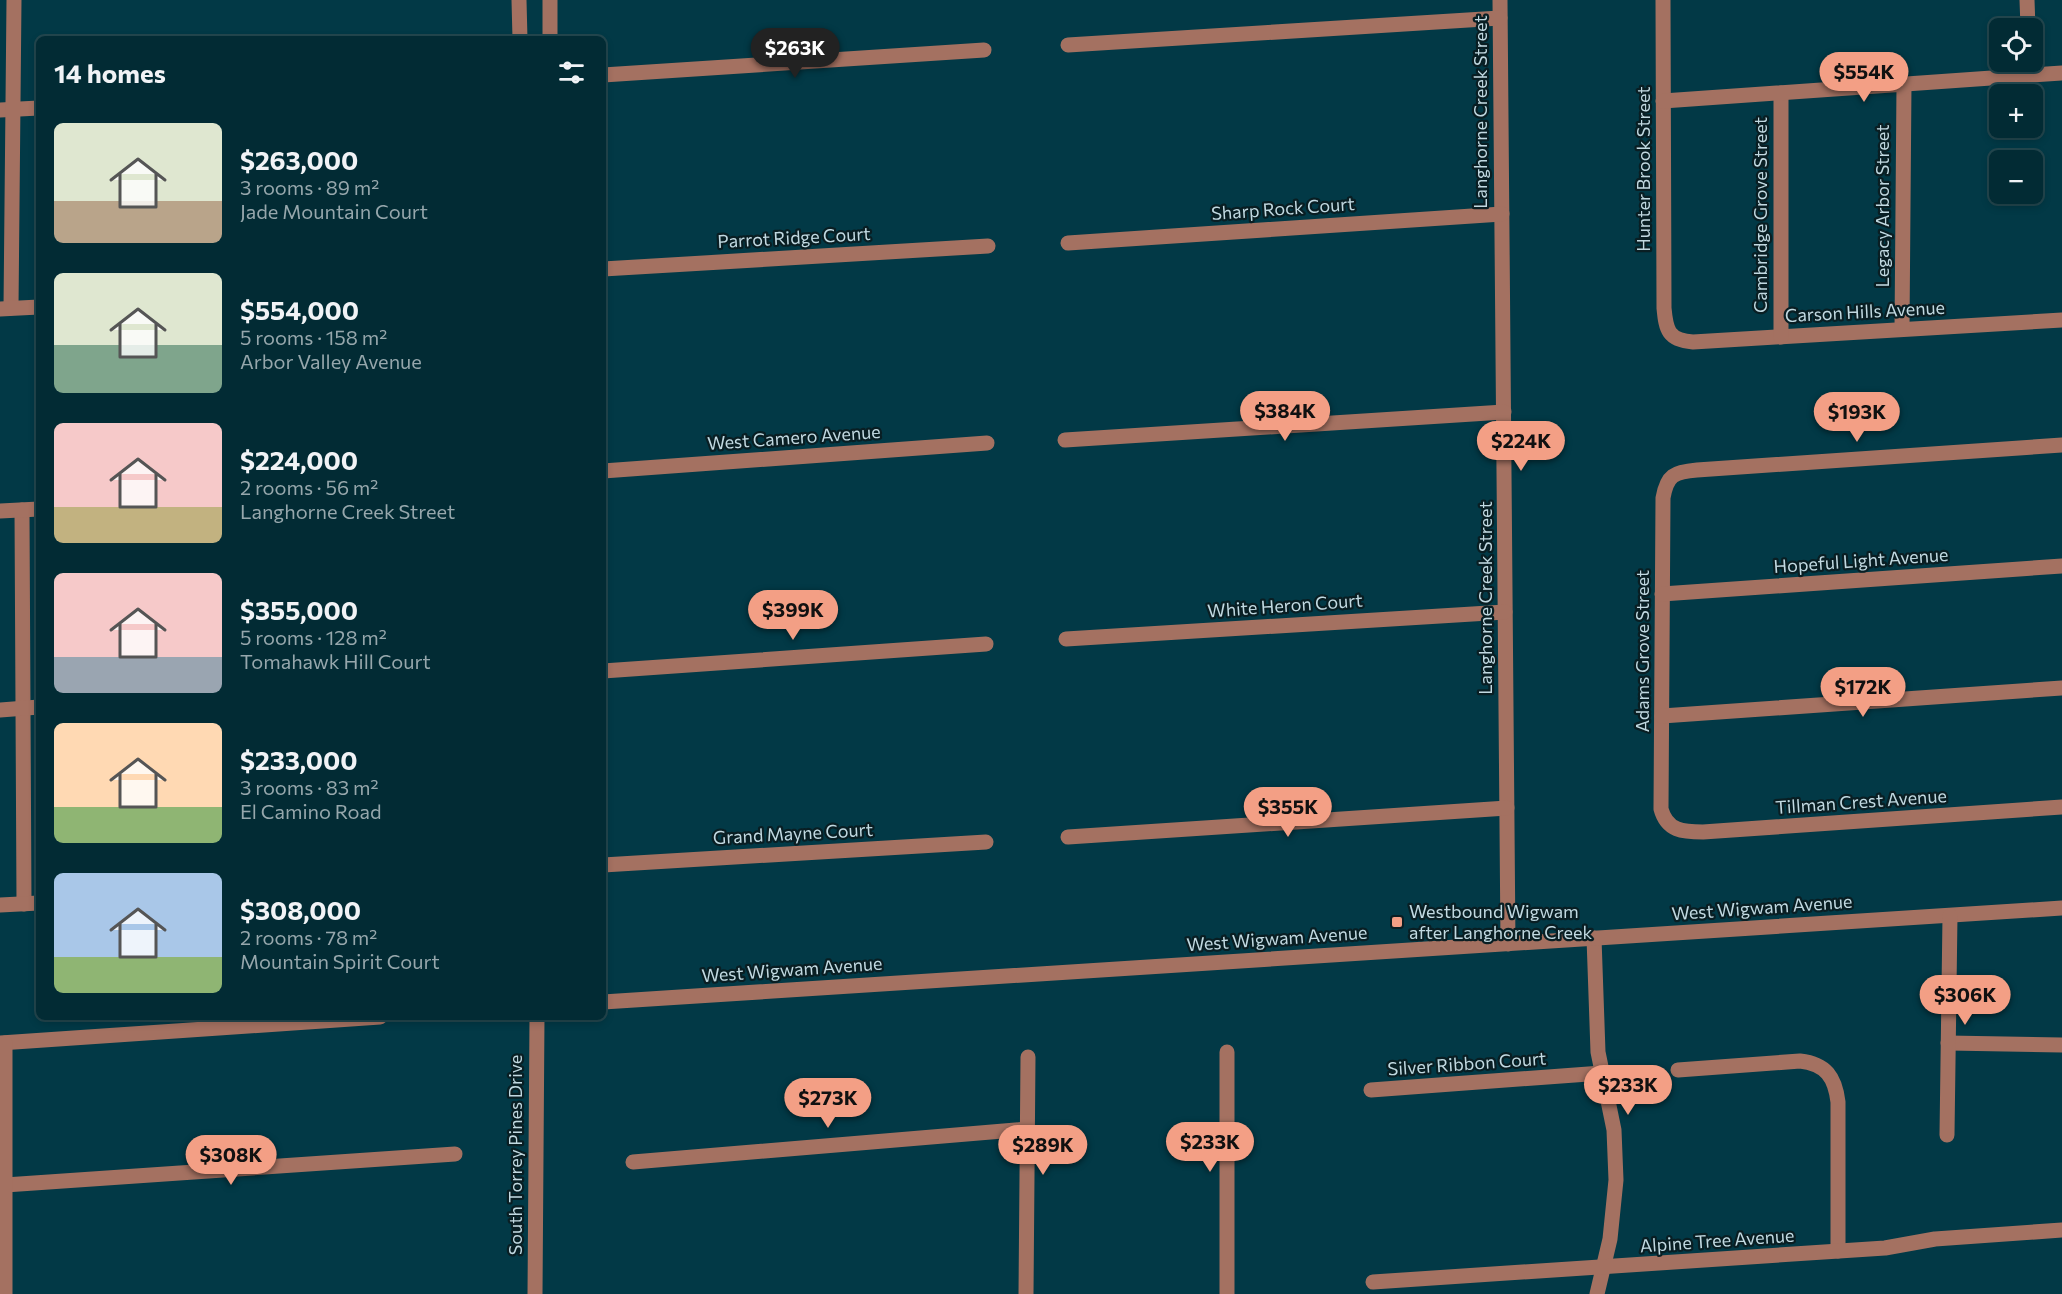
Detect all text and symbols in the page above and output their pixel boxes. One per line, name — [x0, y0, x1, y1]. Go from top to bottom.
street label: Langhorne Creek Street — [1469, 15, 1491, 209]
map controls — [1989, 18, 2043, 204]
button: locate — [1989, 18, 2043, 72]
pin: $263K — [753, 28, 837, 79]
text: $263K — [765, 35, 825, 59]
pin: $554K — [1822, 52, 1906, 103]
icon: filters — [555, 56, 588, 89]
text: 14 homes — [54, 57, 166, 88]
text: $554K — [1833, 59, 1895, 83]
button: + — [1989, 84, 2043, 138]
street label: Hunter Brook Street — [1632, 86, 1654, 252]
street label: Cambridge Grove Street — [1749, 117, 1771, 313]
street label: Legacy Arbor Street — [1871, 124, 1893, 288]
text: $263,000 — [240, 144, 358, 175]
icon: home — [102, 147, 174, 219]
button: − — [1989, 150, 2043, 204]
text: 3 rooms · 89 m² — [240, 175, 379, 199]
street label: Sharp Rock Court — [1211, 192, 1355, 224]
text: Jade Mountain Court — [240, 199, 428, 223]
street label: Parrot Ridge Court — [717, 222, 871, 252]
text: $554,000 — [240, 294, 359, 325]
street label: Carson Hills Avenue — [1784, 296, 1946, 326]
icon: home — [102, 297, 174, 369]
text: 5 rooms · 158 m² — [240, 325, 387, 349]
text: Arbor Valley Avenue — [240, 349, 422, 373]
pin: $384K — [1243, 391, 1327, 442]
pin: $193K — [1815, 392, 1899, 443]
text: $384K — [1254, 398, 1316, 422]
text: $193K — [1828, 399, 1886, 423]
street label: West Camero Avenue — [707, 420, 881, 454]
pin: $224K — [1479, 421, 1563, 472]
text: $224K — [1491, 428, 1551, 452]
text: $224,000 — [240, 444, 358, 475]
icon: home — [102, 447, 174, 519]
text: 2 rooms · 56 m² — [240, 475, 378, 499]
text: Langhorne Creek Street — [240, 499, 455, 523]
street label: Langhorne Creek Street — [1474, 501, 1496, 695]
street label: Hopeful Light Avenue — [1773, 543, 1949, 577]
street label: Adams Grove Street — [1631, 570, 1653, 732]
street label: White Heron Court — [1207, 589, 1363, 621]
pin: $399K — [751, 590, 835, 641]
text: $355,000 — [240, 594, 358, 625]
icon: home — [102, 597, 174, 669]
text: $399K — [762, 597, 824, 621]
text: 5 rooms · 128 m² — [240, 625, 387, 649]
text: Tomahawk Hill Court — [240, 649, 431, 673]
pin: $172K — [1821, 667, 1905, 718]
text: $172K — [1835, 674, 1891, 698]
text: $233,000 — [240, 744, 357, 775]
icon: home — [102, 747, 174, 819]
text: 3 rooms · 83 m² — [240, 775, 379, 799]
street label: Tillman Crest Avenue — [1774, 784, 1947, 818]
pin: $355K — [1246, 787, 1330, 838]
text: $355K — [1258, 794, 1318, 818]
text: El Camino Road — [240, 799, 381, 823]
street label: Grand Mayne Court — [712, 818, 874, 848]
street label: West Wigwam Avenue — [1671, 890, 1853, 924]
text: $308,000 — [240, 894, 361, 925]
icon: home — [102, 897, 174, 969]
place label: Westbound Wigwam after Langhorne Creek — [1409, 900, 1592, 943]
marker: Westbound Wigwam after Langhorne Creek — [1390, 915, 1404, 929]
street label: West Wigwam Avenue — [1186, 921, 1368, 955]
text: 2 rooms · 78 m² — [240, 925, 377, 949]
text: Mountain Spirit Court — [240, 949, 440, 973]
street label: West Wigwam Avenue — [701, 952, 883, 986]
pin: $306K — [1923, 975, 2007, 1026]
text: $306K — [1934, 982, 1996, 1006]
street label: Silver Ribbon Court — [1387, 1046, 1547, 1080]
street label: South Torrey Pines Drive — [504, 1055, 526, 1255]
pin: $233K — [1586, 1065, 1670, 1116]
text: $233K — [1598, 1072, 1658, 1096]
pin: $273K — [786, 1078, 870, 1129]
text: $273K — [798, 1085, 858, 1109]
pin: $233K — [1168, 1122, 1252, 1173]
pin: $289K — [1001, 1125, 1085, 1176]
text: $233K — [1180, 1129, 1240, 1153]
text: $289K — [1012, 1132, 1074, 1156]
pin: $308K — [189, 1135, 273, 1186]
text: $308K — [200, 1142, 262, 1166]
street label: Alpine Tree Avenue — [1639, 1224, 1795, 1256]

